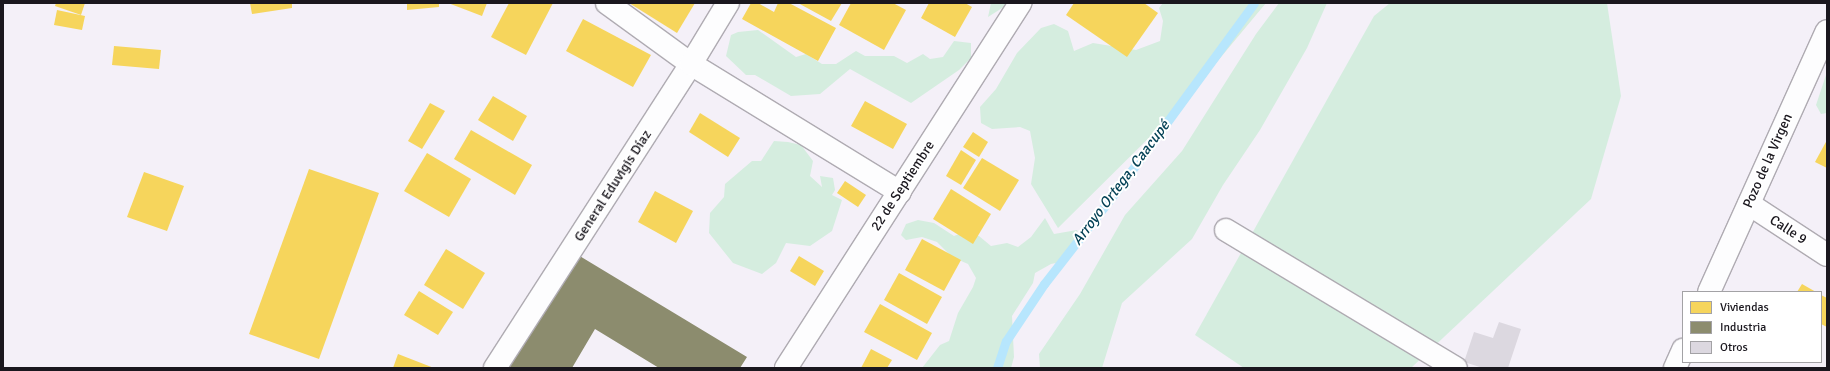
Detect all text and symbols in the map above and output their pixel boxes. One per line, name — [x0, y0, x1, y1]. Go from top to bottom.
street label: Pozo de la Virgen — [1740, 111, 1796, 211]
water label: Arroyo Ortega, Caacupé — [1068, 117, 1174, 249]
street label: General Eduvigis Díaz — [571, 127, 655, 245]
street label: 22 de Septiembre — [868, 138, 938, 234]
street label: Calle 9 — [1766, 212, 1810, 248]
legend — [1682, 291, 1822, 363]
text: Viviendas — [1720, 300, 1769, 315]
text: Industria — [1720, 320, 1766, 335]
text: Otros — [1720, 340, 1748, 355]

